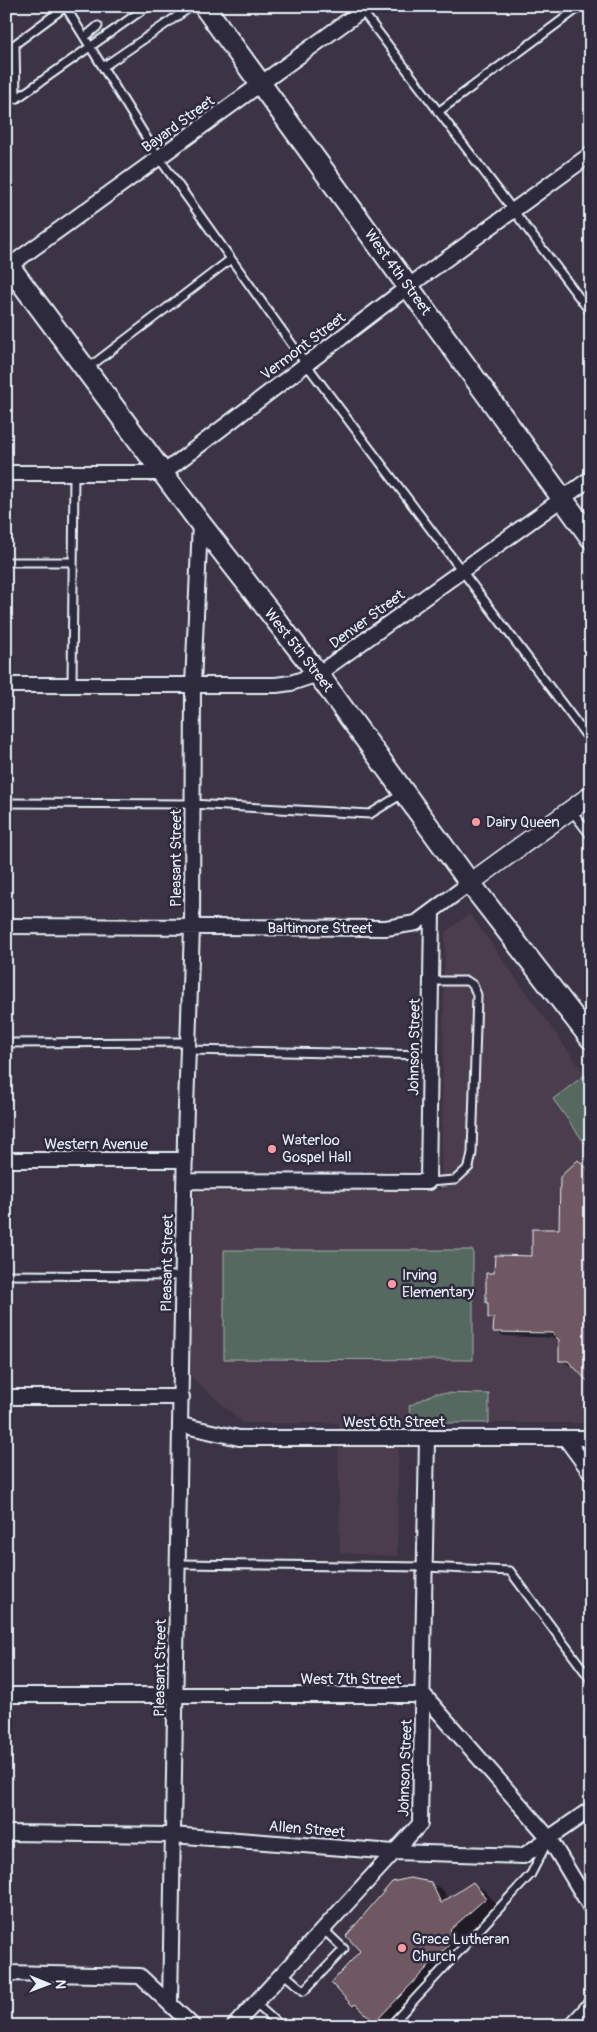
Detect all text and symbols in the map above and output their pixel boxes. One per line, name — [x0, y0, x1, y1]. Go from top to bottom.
street label: Bayard Street — [138, 91, 219, 157]
street label: West 4th Street — [360, 225, 436, 320]
street label: Vermont Street — [257, 308, 350, 384]
street label: Denver Street — [326, 585, 409, 653]
street label: West 5th Street — [260, 605, 338, 697]
street label: Pleasant Street — [167, 808, 186, 907]
place label: Dairy Queen — [486, 813, 560, 832]
marker: Dairy Queen — [470, 816, 482, 828]
street label: Baltimore Street — [267, 919, 374, 938]
street label: Johnson Street — [404, 997, 425, 1096]
place label: Waterloo Gospel Hall — [282, 1131, 352, 1167]
street label: Western Avenue — [44, 1135, 148, 1154]
marker: Waterloo Gospel Hall — [266, 1143, 278, 1155]
street label: Pleasant Street — [157, 1213, 178, 1312]
place label: Irving Elementary — [402, 1266, 475, 1302]
marker: Irving Elementary — [386, 1278, 398, 1290]
street label: West 6th Street — [343, 1413, 446, 1432]
street label: Pleasant Street — [150, 1618, 171, 1717]
street label: West 7th Street — [300, 1670, 403, 1689]
street label: Johnson Street — [394, 1718, 417, 1817]
street label: Allen Street — [268, 1817, 347, 1842]
place label: Grace Lutheran Church — [412, 1930, 509, 1966]
marker: Grace Lutheran Church — [396, 1942, 408, 1954]
north arrow — [22, 1960, 72, 2010]
text: N — [52, 1979, 69, 1989]

